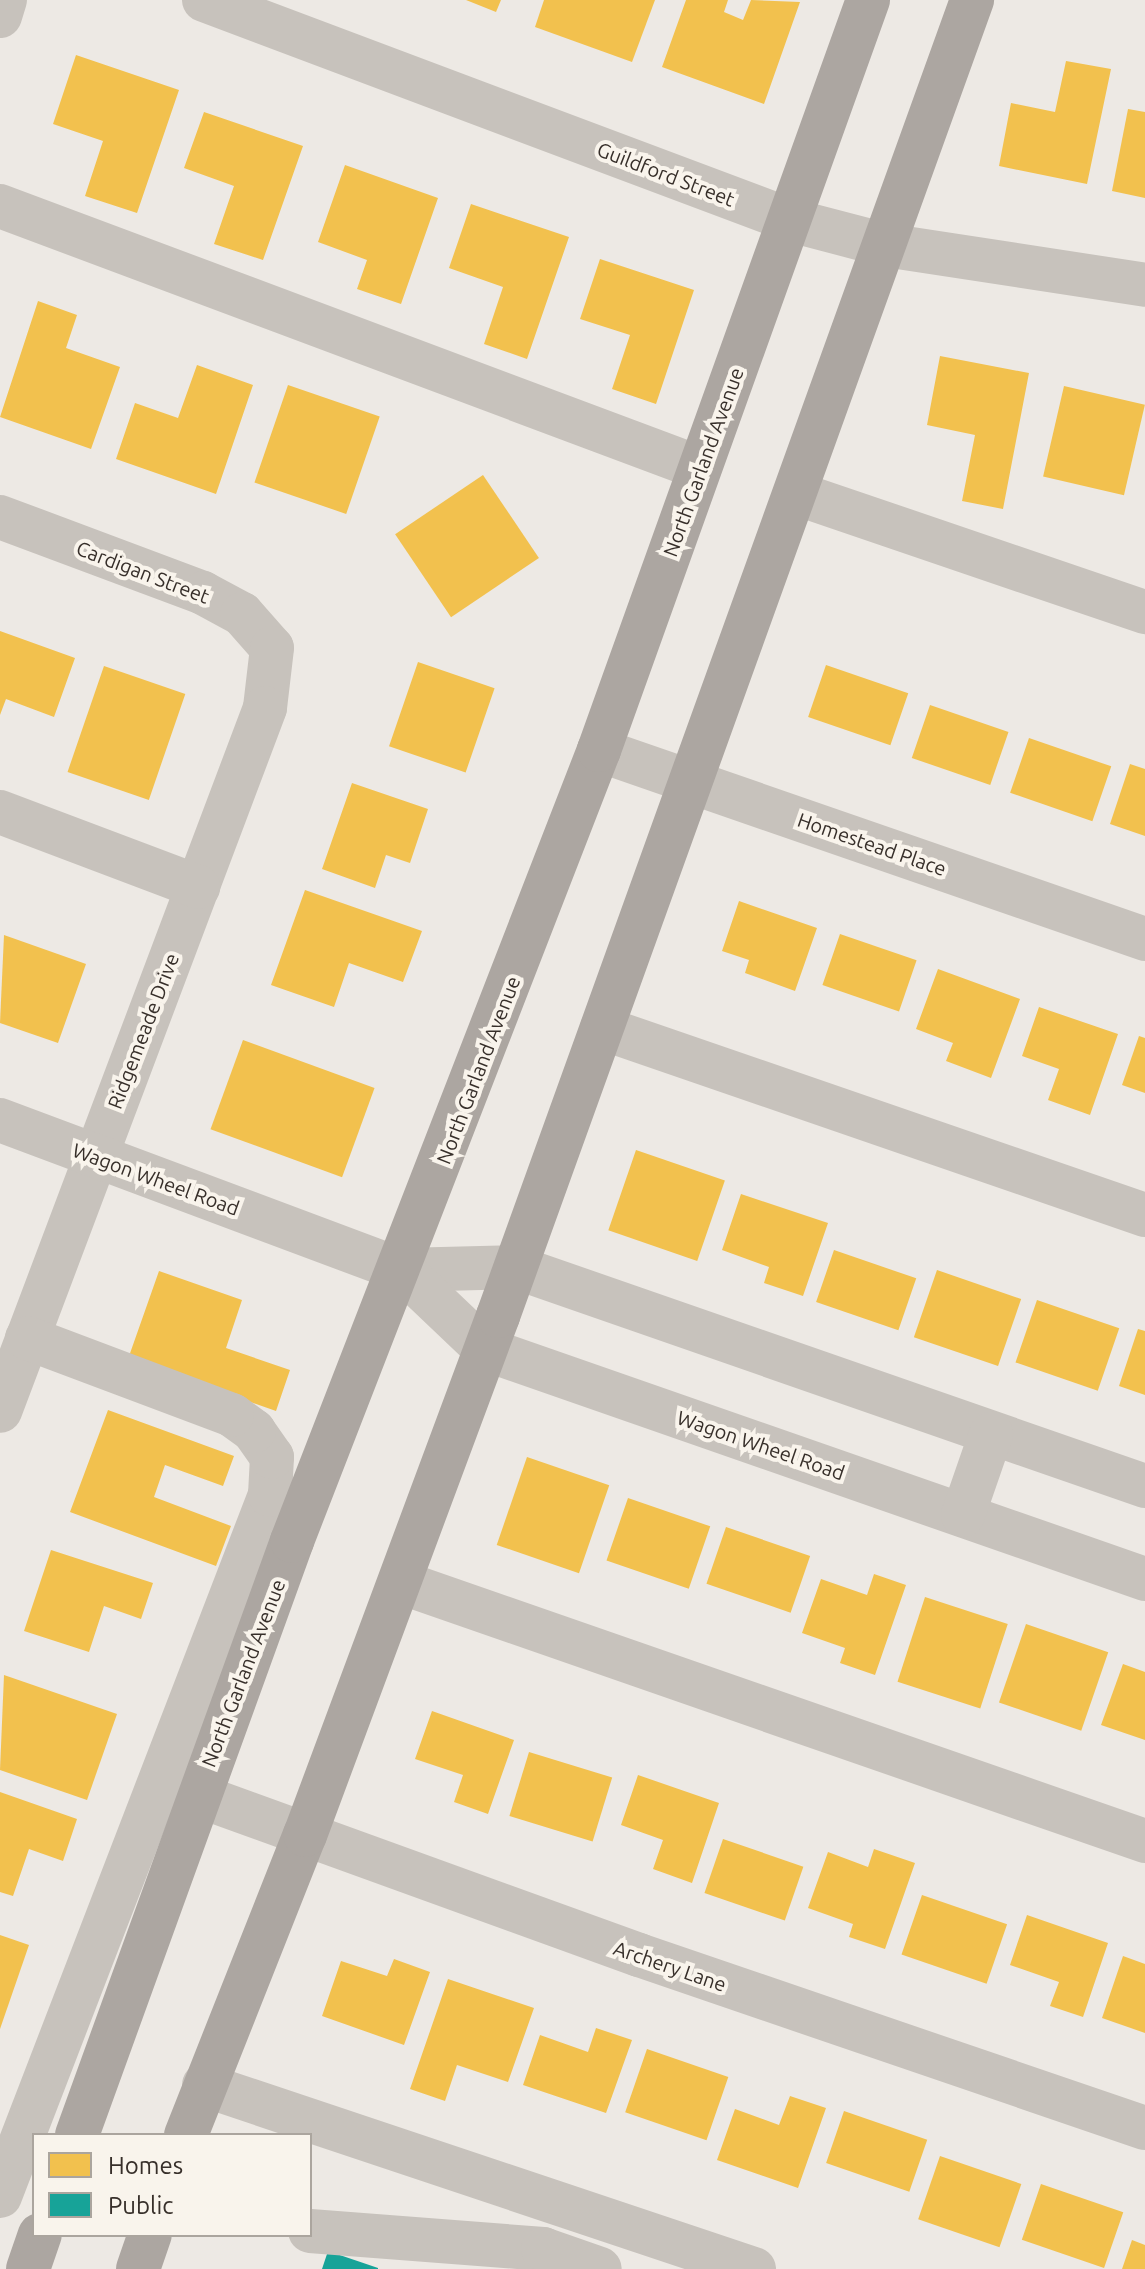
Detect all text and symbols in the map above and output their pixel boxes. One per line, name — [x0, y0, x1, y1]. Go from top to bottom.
street label: Guildford Street — [594, 137, 738, 211]
street label: North Garland Avenue — [658, 364, 748, 560]
street label: Cardigan Street — [73, 536, 213, 608]
street label: Homestead Place — [794, 807, 950, 881]
street label: Ridgemeade Drive — [102, 950, 184, 1112]
street label: North Garland Avenue — [431, 973, 525, 1167]
street label: Wagon Wheel Road — [69, 1138, 243, 1220]
street label: Wagon Wheel Road — [674, 1405, 848, 1485]
street label: North Garland Avenue — [196, 1576, 290, 1770]
street label: Archery Lane — [611, 1936, 729, 1996]
legend — [32, 2133, 312, 2237]
text: Homes — [108, 2152, 183, 2179]
text: Public — [108, 2192, 173, 2219]

